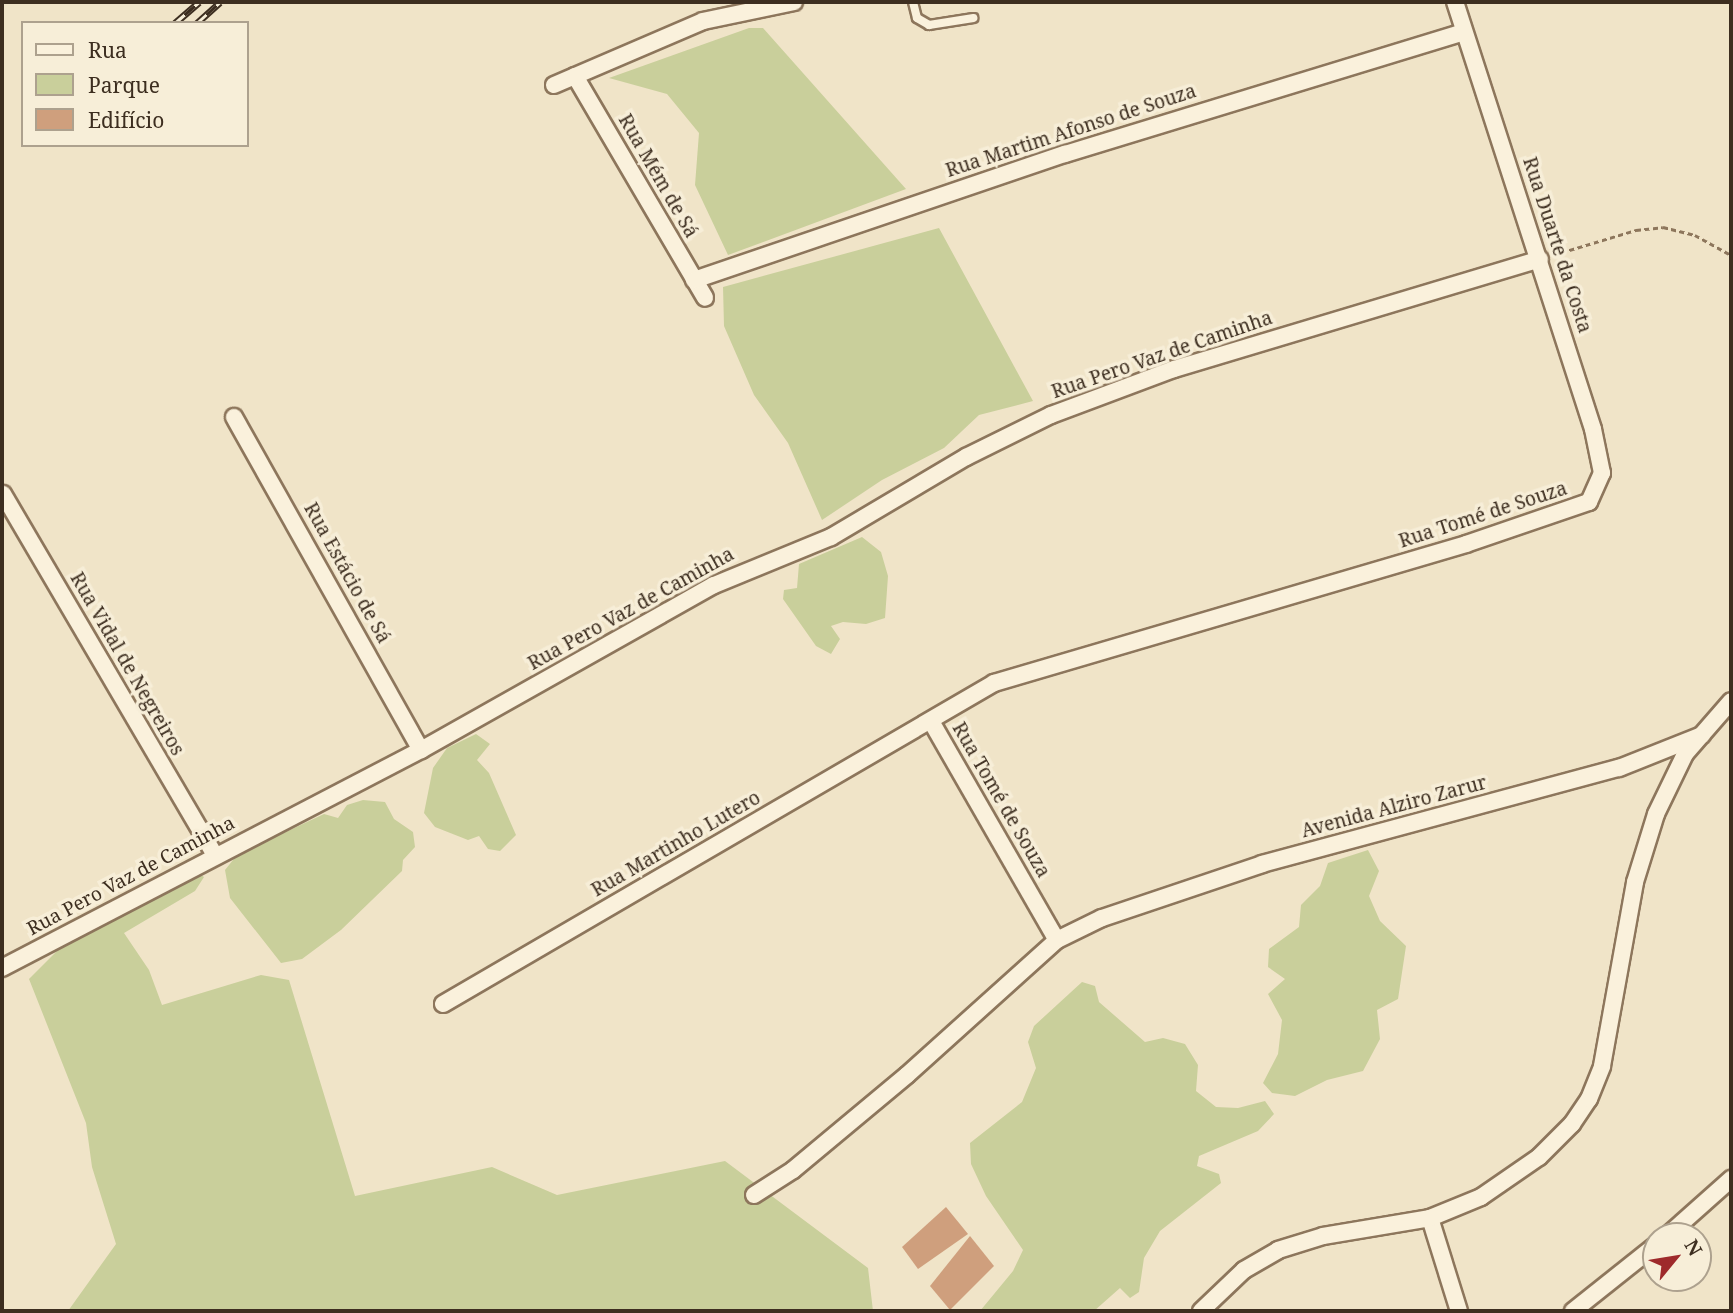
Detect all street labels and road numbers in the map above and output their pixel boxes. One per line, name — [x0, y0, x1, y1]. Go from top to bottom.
street label: Rua Martim Afonso de Souza — [943, 80, 1199, 182]
street label: Rua Mém de Sá — [613, 110, 703, 242]
street label: Rua Duarte da Costa — [1518, 154, 1596, 336]
street label: Rua Pero Vaz de Caminha — [1049, 306, 1275, 404]
street label: Rua Tomé de Souza — [1396, 477, 1570, 553]
street label: Rua Estácio de Sá — [299, 499, 395, 647]
street label: Rua Pero Vaz de Caminha — [524, 543, 738, 675]
street label: Rua Vidal de Negreiros — [65, 568, 189, 760]
street label: Rua Tomé de Souza — [947, 718, 1055, 882]
street label: Avenida Alziro Zarur — [1299, 771, 1489, 843]
street label: Rua Martinho Lutero — [587, 786, 765, 902]
street label: Rua Pero Vaz de Caminha — [23, 812, 239, 940]

